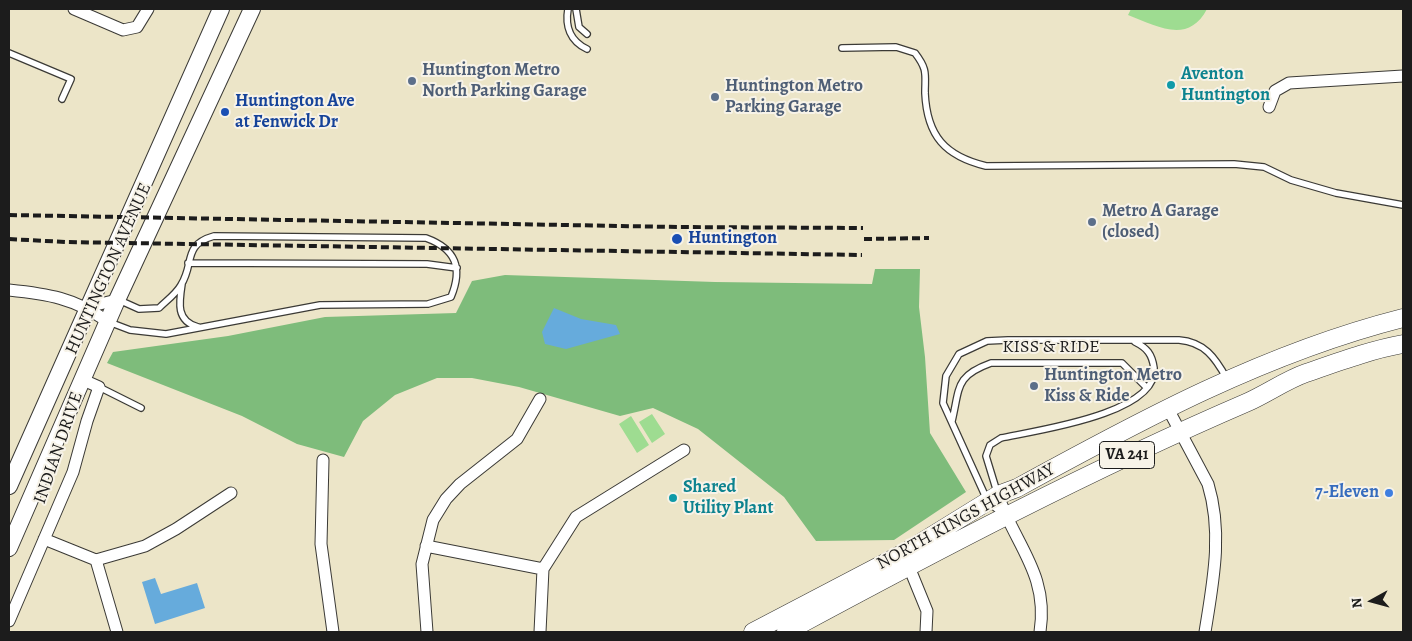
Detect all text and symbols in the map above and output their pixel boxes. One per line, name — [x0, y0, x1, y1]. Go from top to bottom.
place label: Huntington Metro North Parking Garage — [422, 60, 587, 102]
place label: Aventon Huntington — [1181, 64, 1270, 106]
marker: Huntington Metro North Parking Garage — [406, 75, 418, 87]
place label: Huntington Metro Parking Garage — [725, 76, 863, 118]
marker: Aventon Huntington — [1165, 79, 1177, 91]
place label: Huntington Ave at Fenwick Dr — [235, 91, 355, 134]
marker: Huntington Metro Parking Garage — [709, 91, 721, 103]
marker: Huntington Ave at Fenwick Dr — [219, 106, 231, 118]
street label: HUNTINGTON AVENUE — [61, 180, 157, 358]
place label: Metro A Garage (closed) — [1102, 201, 1219, 243]
marker: Metro A Garage (closed) — [1086, 216, 1098, 228]
place label: Huntington — [688, 228, 777, 250]
marker: Huntington — [670, 232, 684, 246]
street label: KISS & RIDE — [1002, 337, 1100, 359]
place label: Huntington Metro Kiss & Ride — [1044, 365, 1182, 408]
marker: Huntington Metro Kiss & Ride — [1028, 380, 1040, 392]
street label: INDIAN DRIVE — [30, 389, 88, 507]
road number: VA 241 — [1100, 442, 1154, 468]
street label: NORTH KINGS HIGHWAY — [873, 459, 1059, 575]
place label: Shared Utility Plant — [683, 477, 773, 520]
place label: 7-Eleven — [1315, 482, 1379, 504]
marker: 7-Eleven — [1383, 487, 1395, 499]
marker: Shared Utility Plant — [667, 492, 679, 504]
north arrow — [1347, 576, 1397, 626]
text: N — [1347, 597, 1367, 609]

